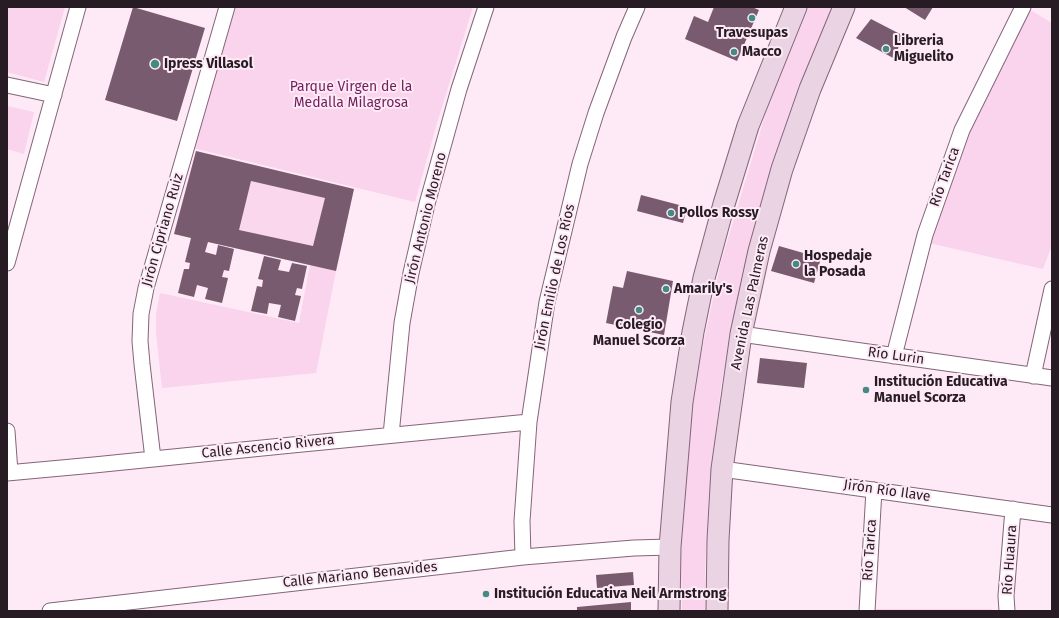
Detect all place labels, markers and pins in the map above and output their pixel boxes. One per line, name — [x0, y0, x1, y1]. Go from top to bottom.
marker: Travesupas — [747, 13, 757, 23]
place label: Travesupas — [716, 25, 788, 41]
place label: Libreria Miguelito — [894, 33, 954, 66]
place label: Macco — [742, 44, 782, 60]
marker: Libreria Miguelito — [881, 44, 891, 54]
marker: Macco — [729, 47, 739, 57]
place label: Ipress Villasol — [164, 56, 253, 72]
marker: Ipress Villasol — [149, 58, 161, 70]
place label: Pollos Rossy — [679, 205, 759, 221]
marker: Pollos Rossy — [666, 208, 676, 218]
place label: Hospedaje la Posada — [804, 248, 872, 280]
marker: Hospedaje la Posada — [791, 259, 801, 269]
place label: Amarily's — [674, 281, 733, 297]
marker: Amarily's — [661, 284, 671, 294]
marker: Colegio Manuel Scorza — [634, 305, 644, 315]
place label: Colegio Manuel Scorza — [593, 317, 685, 350]
place label: Institución Educativa Manuel Scorza — [874, 374, 1008, 406]
marker: Institución Educativa Manuel Scorza — [861, 385, 871, 395]
place label: Institución Educativa Neil Armstrong — [494, 586, 726, 602]
marker: Institución Educativa Neil Armstrong — [481, 589, 491, 599]

